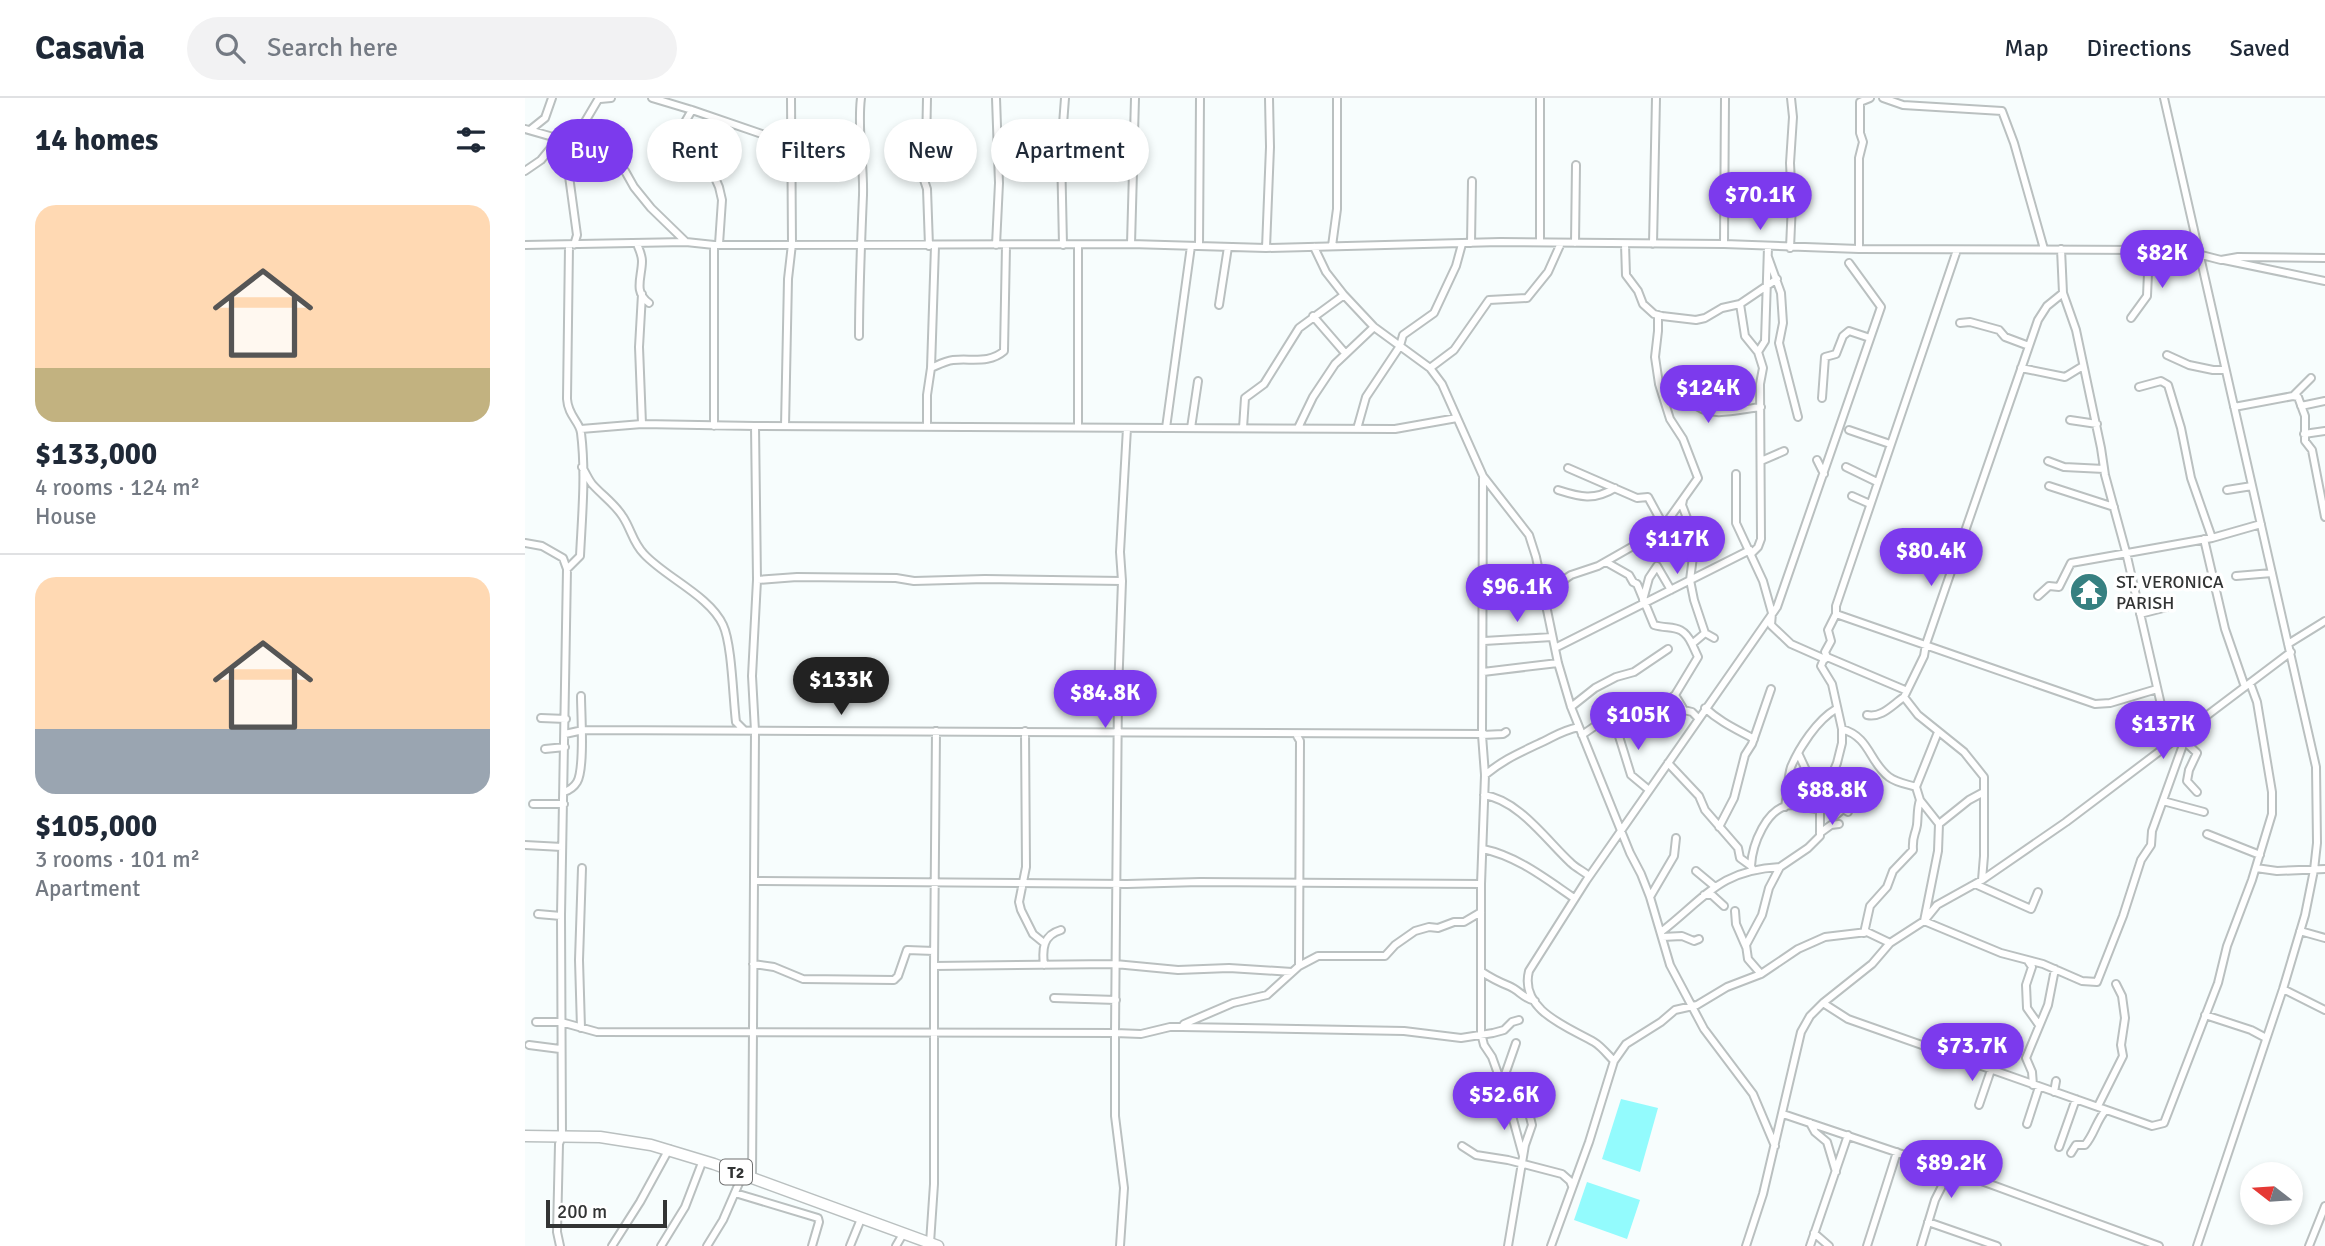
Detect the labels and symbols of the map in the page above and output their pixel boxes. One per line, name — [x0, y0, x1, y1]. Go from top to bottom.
pin: $70.1K — [1703, 172, 1817, 232]
pin: $82K — [2121, 230, 2203, 290]
pin: $124K — [1659, 366, 1757, 425]
pin: $117K — [1628, 517, 1726, 576]
pin: $80.4K — [1874, 528, 1988, 588]
pin: $96.1K — [1460, 564, 1574, 624]
temple icon: ST. VERONICA PARISH — [2068, 571, 2110, 613]
place label: ST. VERONICA PARISH — [2116, 571, 2224, 614]
pin: $133K — [792, 658, 890, 717]
pin: $84.8K — [1048, 670, 1162, 730]
pin: $105K — [1589, 692, 1687, 752]
pin: $137K — [2114, 702, 2212, 761]
pin: $88.8K — [1775, 768, 1889, 827]
pin: $73.7K — [1915, 1024, 2029, 1083]
pin: $52.6K — [1447, 1072, 1561, 1132]
pin: $89.2K — [1894, 1140, 2008, 1200]
road number: T2 — [720, 1160, 752, 1184]
north arrow — [2240, 1162, 2303, 1225]
scale bar — [546, 1197, 667, 1229]

